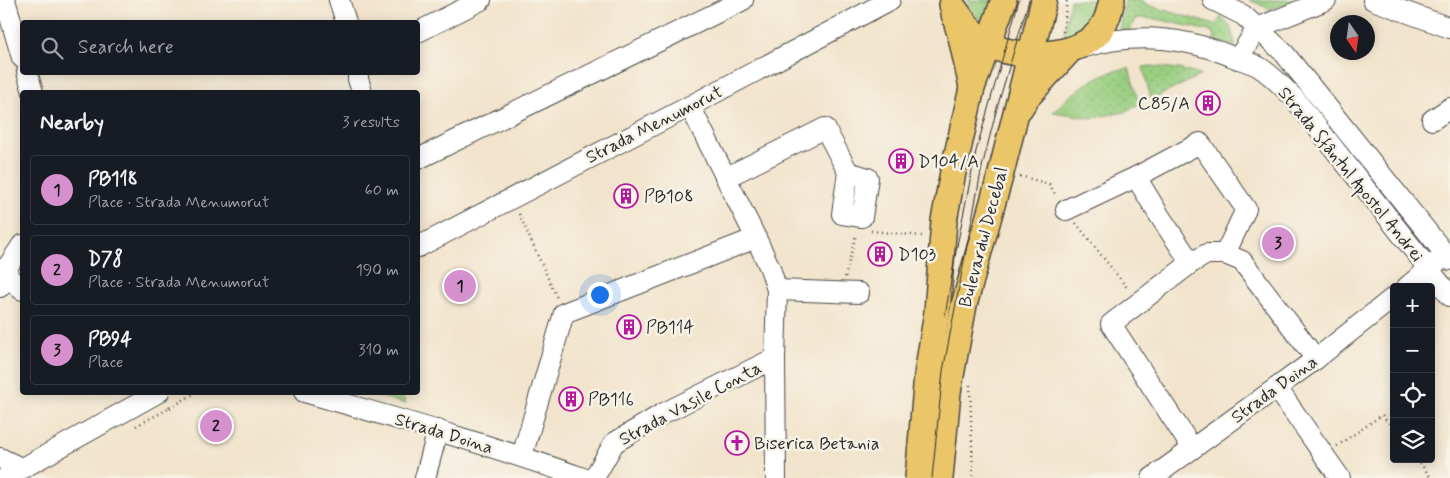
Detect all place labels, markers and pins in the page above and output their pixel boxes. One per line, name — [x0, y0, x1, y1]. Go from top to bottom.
building icon: C85/A — [1195, 90, 1221, 116]
place label: C85/A — [1138, 92, 1190, 116]
building icon: D104/A — [888, 148, 914, 174]
place label: D104/A — [918, 150, 979, 174]
building icon: PB108 — [613, 183, 639, 209]
place label: PB108 — [644, 185, 694, 209]
pin: 3 — [1262, 224, 1294, 262]
building icon: D103 — [867, 241, 893, 267]
place label: D103 — [898, 243, 936, 267]
pin: 1 — [444, 267, 476, 305]
building icon: PB114 — [616, 314, 642, 340]
place label: PB114 — [646, 316, 695, 340]
building icon: PB116 — [558, 386, 584, 412]
place label: PB116 — [588, 388, 634, 412]
pin: 2 — [200, 407, 232, 445]
church icon: Biserica Betania — [724, 430, 750, 456]
place label: Biserica Betania — [754, 432, 879, 456]

